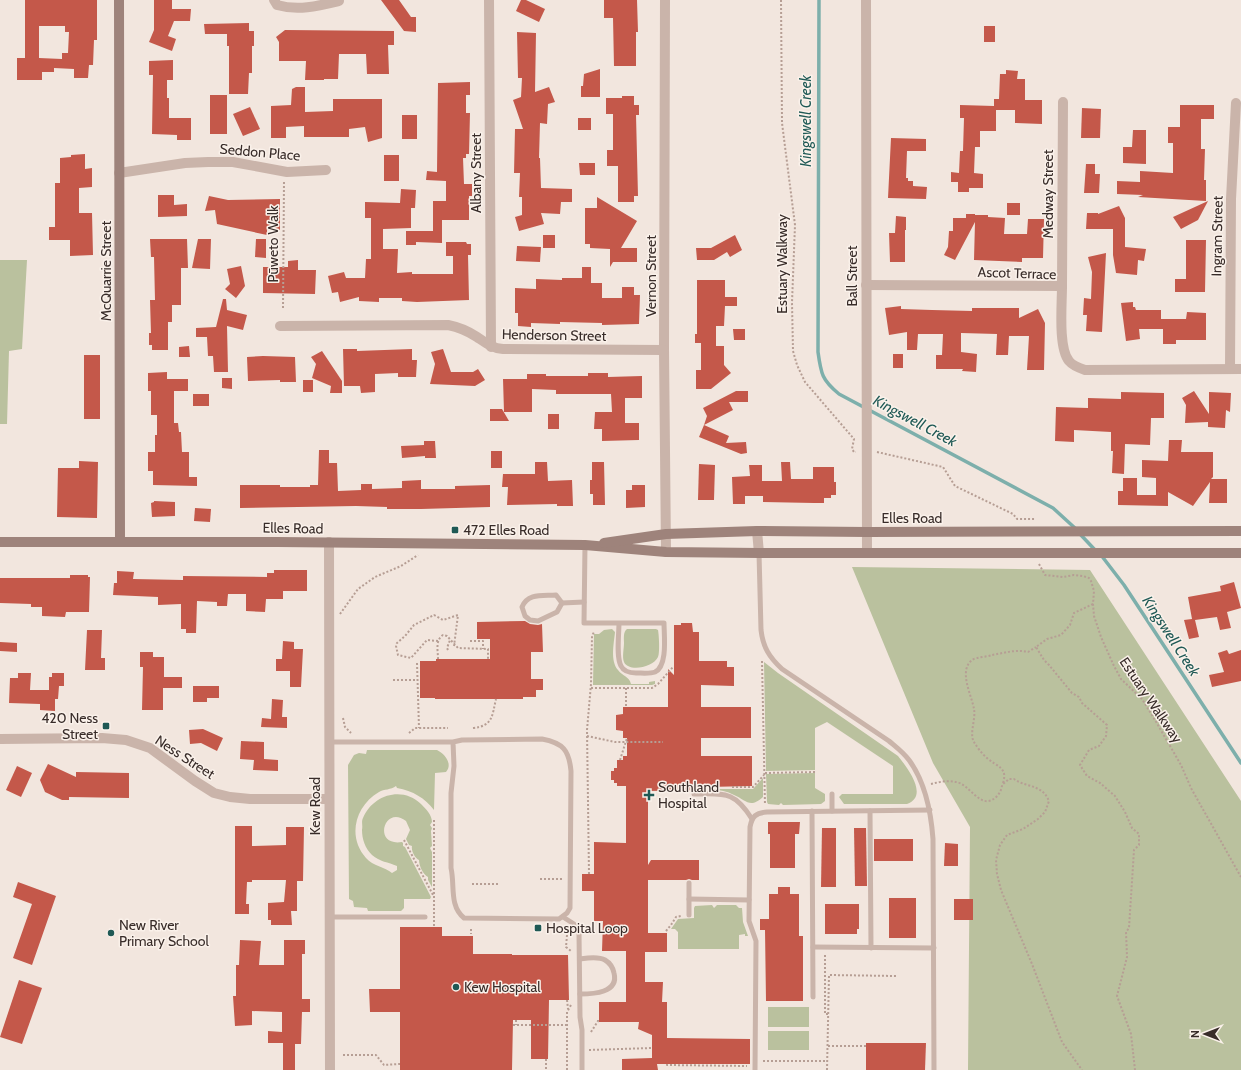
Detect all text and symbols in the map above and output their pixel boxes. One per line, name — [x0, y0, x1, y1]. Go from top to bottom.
water label: Kingswell Creek — [797, 74, 815, 167]
street label: Albany Street — [467, 133, 485, 213]
street label: Seddon Place — [219, 140, 301, 164]
street label: Medway Street — [1039, 149, 1057, 238]
street label: Ingram Street — [1207, 195, 1227, 277]
street label: Pūweto Walk — [264, 205, 282, 283]
street label: Estuary Walkway — [773, 214, 791, 314]
street label: McQuarrie Street — [97, 221, 115, 321]
street label: Vernon Street — [642, 235, 660, 317]
street label: Ball Street — [843, 245, 861, 306]
street label: Ascot Terrace — [977, 263, 1057, 283]
street label: Henderson Street — [502, 325, 607, 345]
water label: Kingswell Creek — [870, 391, 960, 451]
street label: Elles Road — [882, 509, 942, 527]
street label: Elles Road — [262, 518, 324, 538]
place label: 472 Elles Road — [463, 521, 549, 539]
marker: 472 Elles Road — [450, 525, 460, 535]
water label: Kingswell Creek — [1138, 593, 1204, 680]
street label: Estuary Walkway — [1116, 654, 1186, 746]
place label: 420 Ness Street — [41, 709, 98, 743]
marker: 420 Ness Street — [101, 721, 111, 731]
street label: Ness Street — [152, 731, 218, 783]
street label: Kew Road — [306, 777, 324, 835]
place label: Southland Hospital — [658, 778, 719, 812]
marker: Southland Hospital — [643, 789, 655, 801]
place label: New River Primary School — [119, 916, 209, 950]
place label: Hospital Loop — [546, 919, 628, 937]
marker: Hospital Loop — [533, 923, 543, 933]
marker: New River Primary School — [106, 928, 116, 938]
place label: Kew Hospital — [464, 978, 541, 996]
marker: Kew Hospital — [451, 982, 461, 992]
north arrow — [1185, 1014, 1225, 1054]
text: N — [1188, 1030, 1202, 1038]

